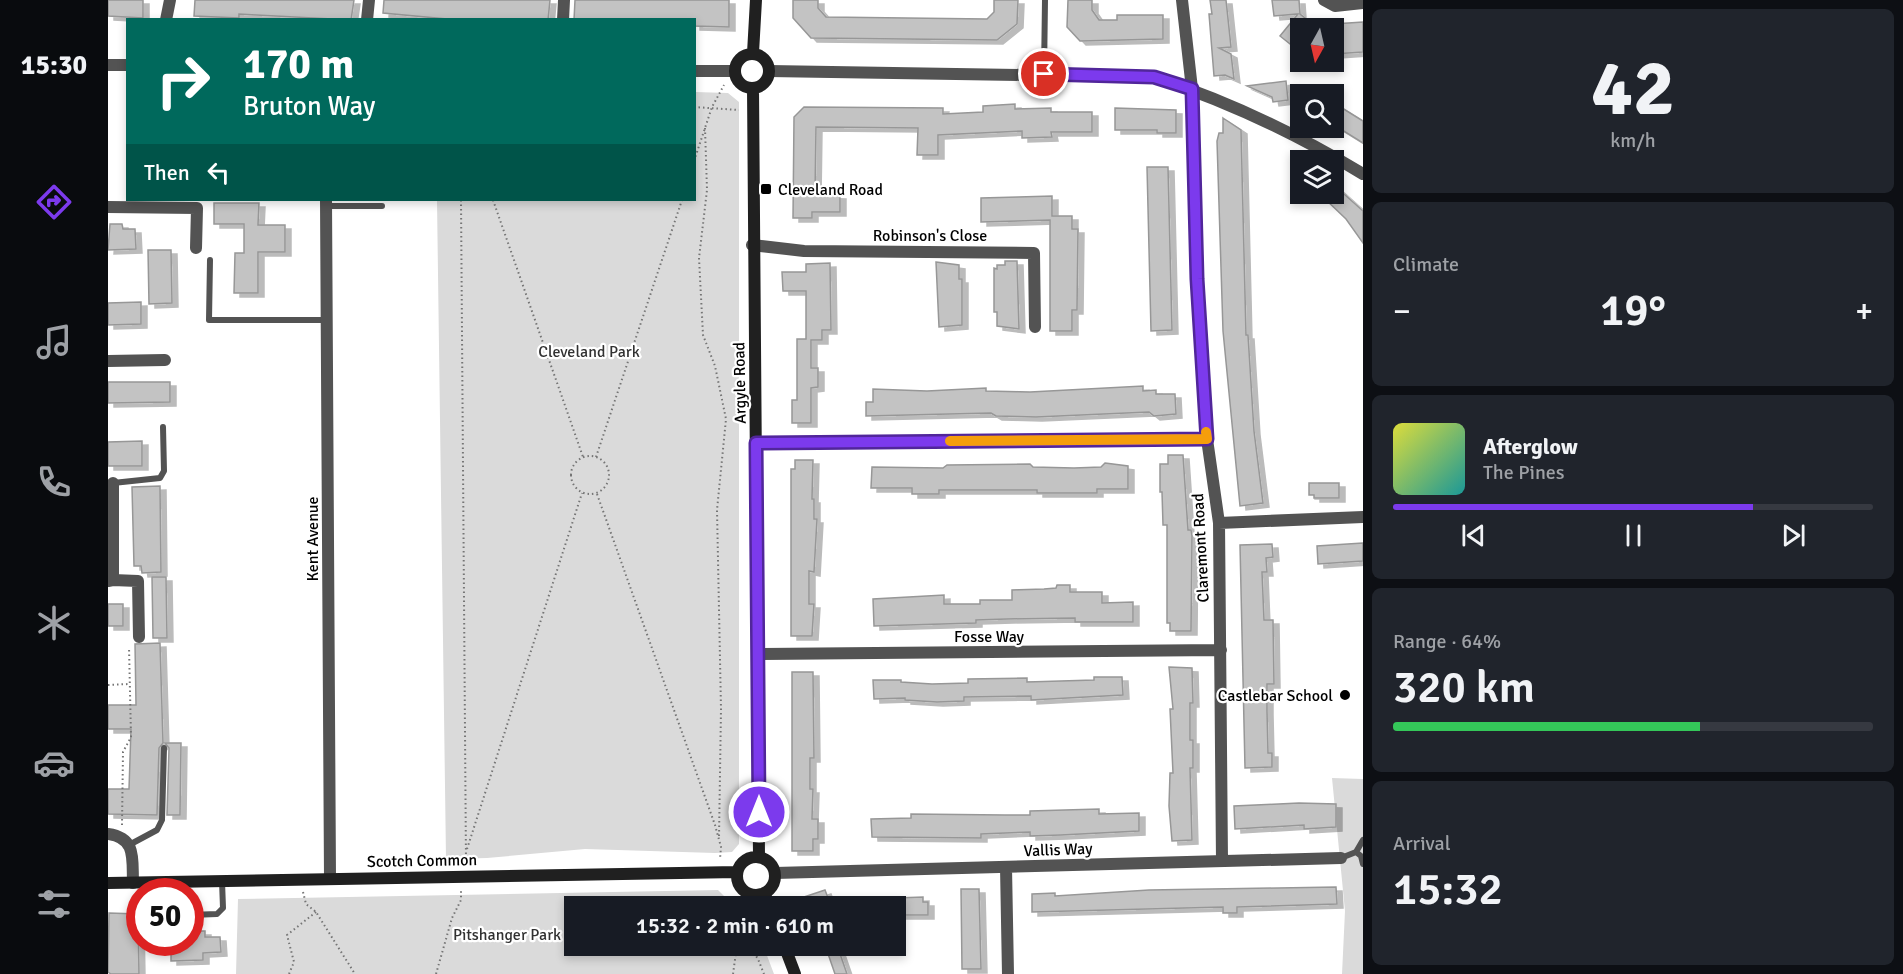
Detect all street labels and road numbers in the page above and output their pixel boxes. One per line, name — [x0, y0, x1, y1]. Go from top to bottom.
street label: Robinson's Close — [873, 226, 987, 246]
street label: Argyle Road — [729, 342, 751, 424]
street label: Claremont Road — [1188, 493, 1214, 603]
street label: Kent Avenue — [303, 496, 323, 582]
street label: Fosse Way — [954, 627, 1025, 647]
street label: Vallis Way — [1023, 839, 1093, 861]
street label: Scotch Common — [367, 850, 477, 872]

